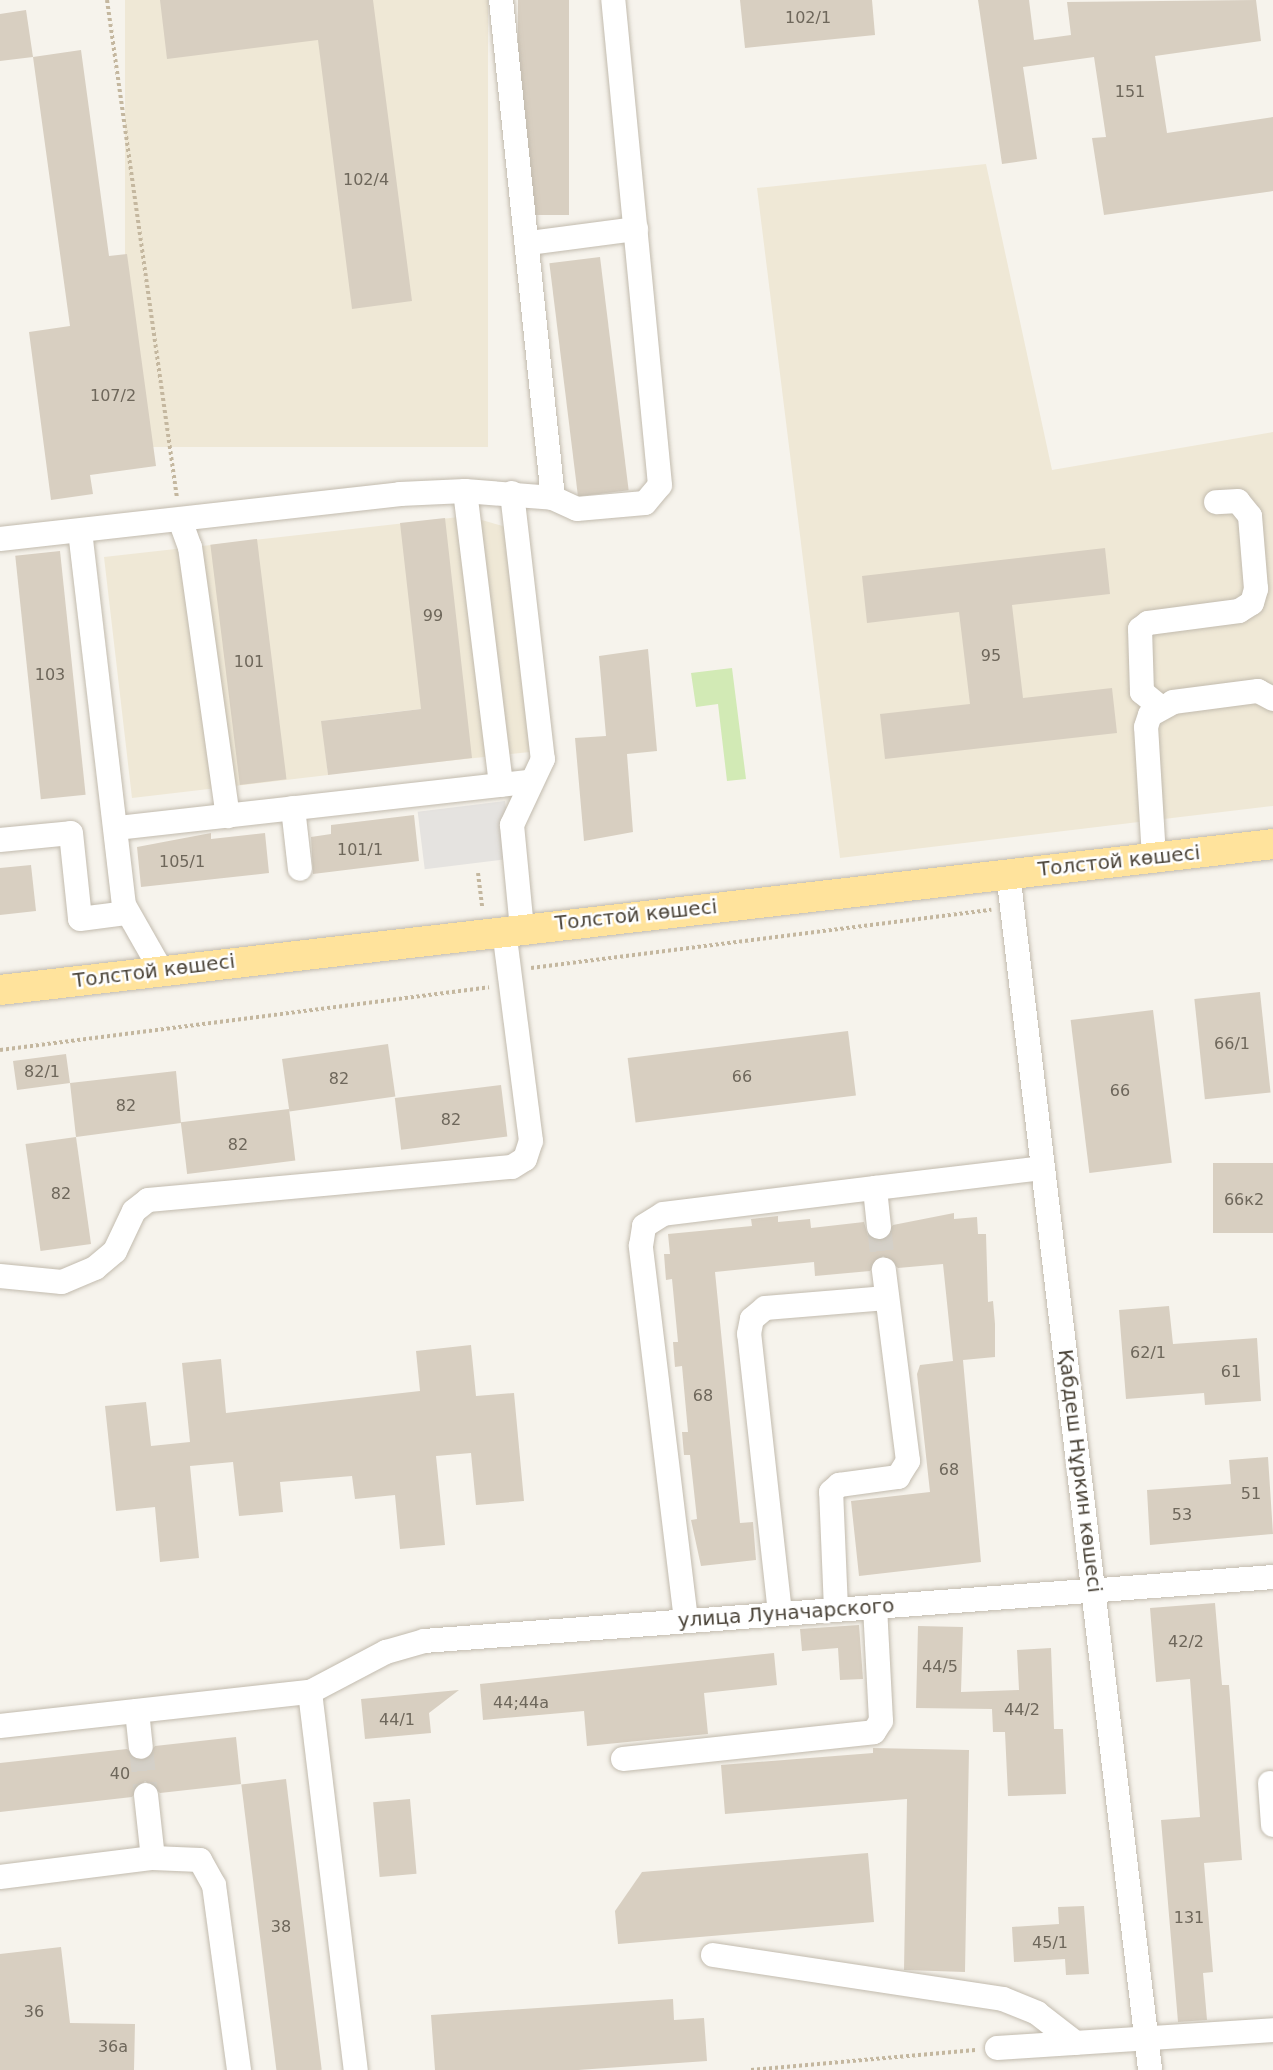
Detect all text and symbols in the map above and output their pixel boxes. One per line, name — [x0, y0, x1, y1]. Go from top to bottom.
house number: 102/1 — [785, 8, 831, 28]
house number: 151 — [1115, 82, 1145, 102]
house number: 102/4 — [343, 170, 389, 190]
house number: 107/2 — [90, 386, 136, 406]
house number: 99 — [423, 606, 443, 626]
house number: 95 — [981, 646, 1001, 666]
house number: 101 — [234, 652, 264, 672]
house number: 103 — [35, 665, 65, 685]
house number: 101/1 — [337, 840, 383, 860]
street label: Толстой көшесі — [1037, 841, 1201, 881]
house number: 105/1 — [159, 852, 205, 872]
street label: Толстой көшесі — [554, 895, 718, 935]
street label: Толстой көшесі — [72, 949, 236, 993]
house number: 66/1 — [1214, 1034, 1250, 1054]
house number: 82/1 — [24, 1062, 60, 1082]
house number: 66 — [732, 1067, 752, 1087]
house number: 82 — [329, 1069, 349, 1089]
house number: 66 — [1110, 1081, 1130, 1101]
house number: 82 — [116, 1096, 136, 1116]
house number: 82 — [441, 1110, 461, 1130]
house number: 82 — [228, 1135, 248, 1155]
house number: 82 — [51, 1184, 71, 1204]
house number: 66к2 — [1224, 1190, 1264, 1210]
house number: 62/1 — [1130, 1343, 1166, 1363]
street label: Қабдеш Нұркин көшесі — [1053, 1348, 1107, 1594]
house number: 61 — [1221, 1362, 1241, 1382]
house number: 68 — [693, 1386, 713, 1406]
house number: 68 — [939, 1460, 959, 1480]
house number: 51 — [1241, 1484, 1261, 1504]
house number: 53 — [1172, 1505, 1192, 1525]
street label: улица Луначарского — [677, 1593, 895, 1633]
house number: 42/2 — [1168, 1632, 1204, 1652]
house number: 44/5 — [922, 1657, 958, 1677]
house number: 44;44а — [493, 1693, 549, 1713]
house number: 44/2 — [1004, 1700, 1040, 1720]
house number: 44/1 — [379, 1710, 415, 1730]
house number: 40 — [110, 1764, 130, 1784]
house number: 131 — [1174, 1908, 1204, 1928]
house number: 38 — [271, 1917, 291, 1937]
house number: 45/1 — [1032, 1933, 1068, 1953]
house number: 36 — [24, 2002, 44, 2022]
house number: 36а — [98, 2037, 128, 2057]

